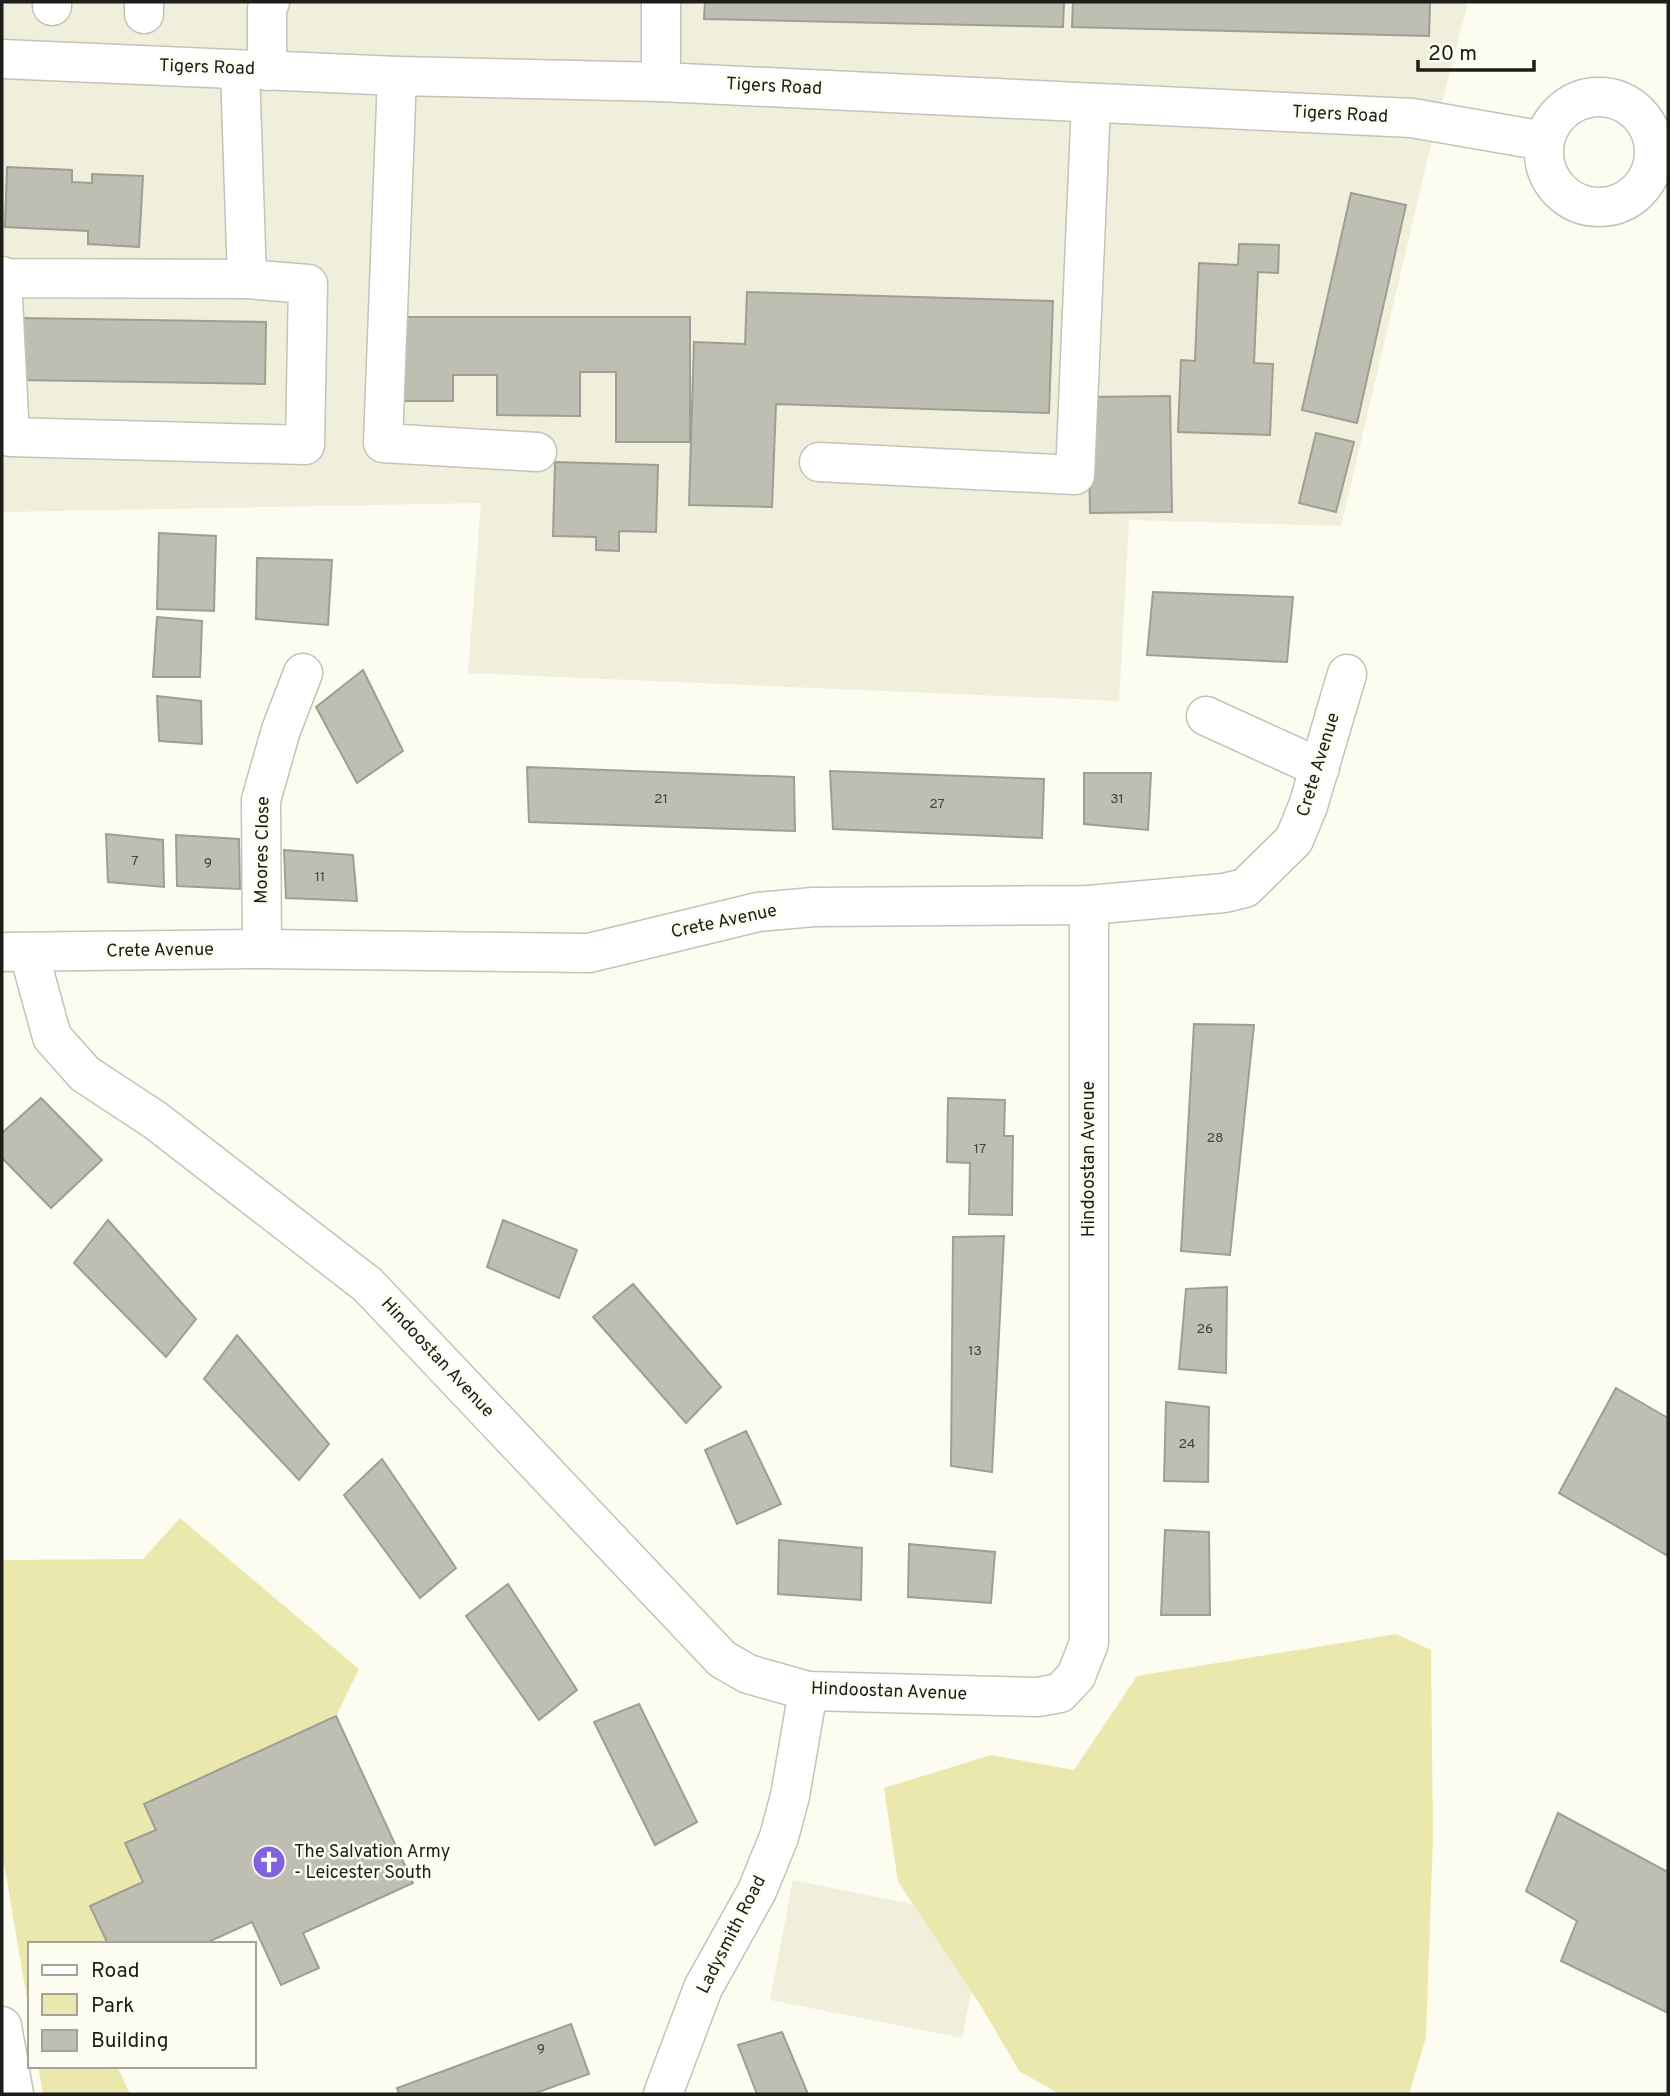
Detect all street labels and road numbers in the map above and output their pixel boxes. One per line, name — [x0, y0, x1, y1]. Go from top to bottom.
street label: Tigers Road — [159, 55, 255, 81]
street label: Tigers Road — [725, 73, 823, 101]
street label: Tigers Road — [1291, 101, 1389, 129]
street label: Crete Avenue — [1292, 710, 1346, 820]
street label: Moores Close — [251, 796, 275, 904]
street label: Crete Avenue — [669, 900, 779, 944]
street label: Crete Avenue — [106, 939, 214, 963]
street label: Hindoostan Avenue — [1078, 1081, 1101, 1237]
street label: Hindoostan Avenue — [375, 1293, 499, 1423]
street label: Hindoostan Avenue — [810, 1678, 968, 1706]
street label: Ladysmith Road — [692, 1872, 772, 1998]

